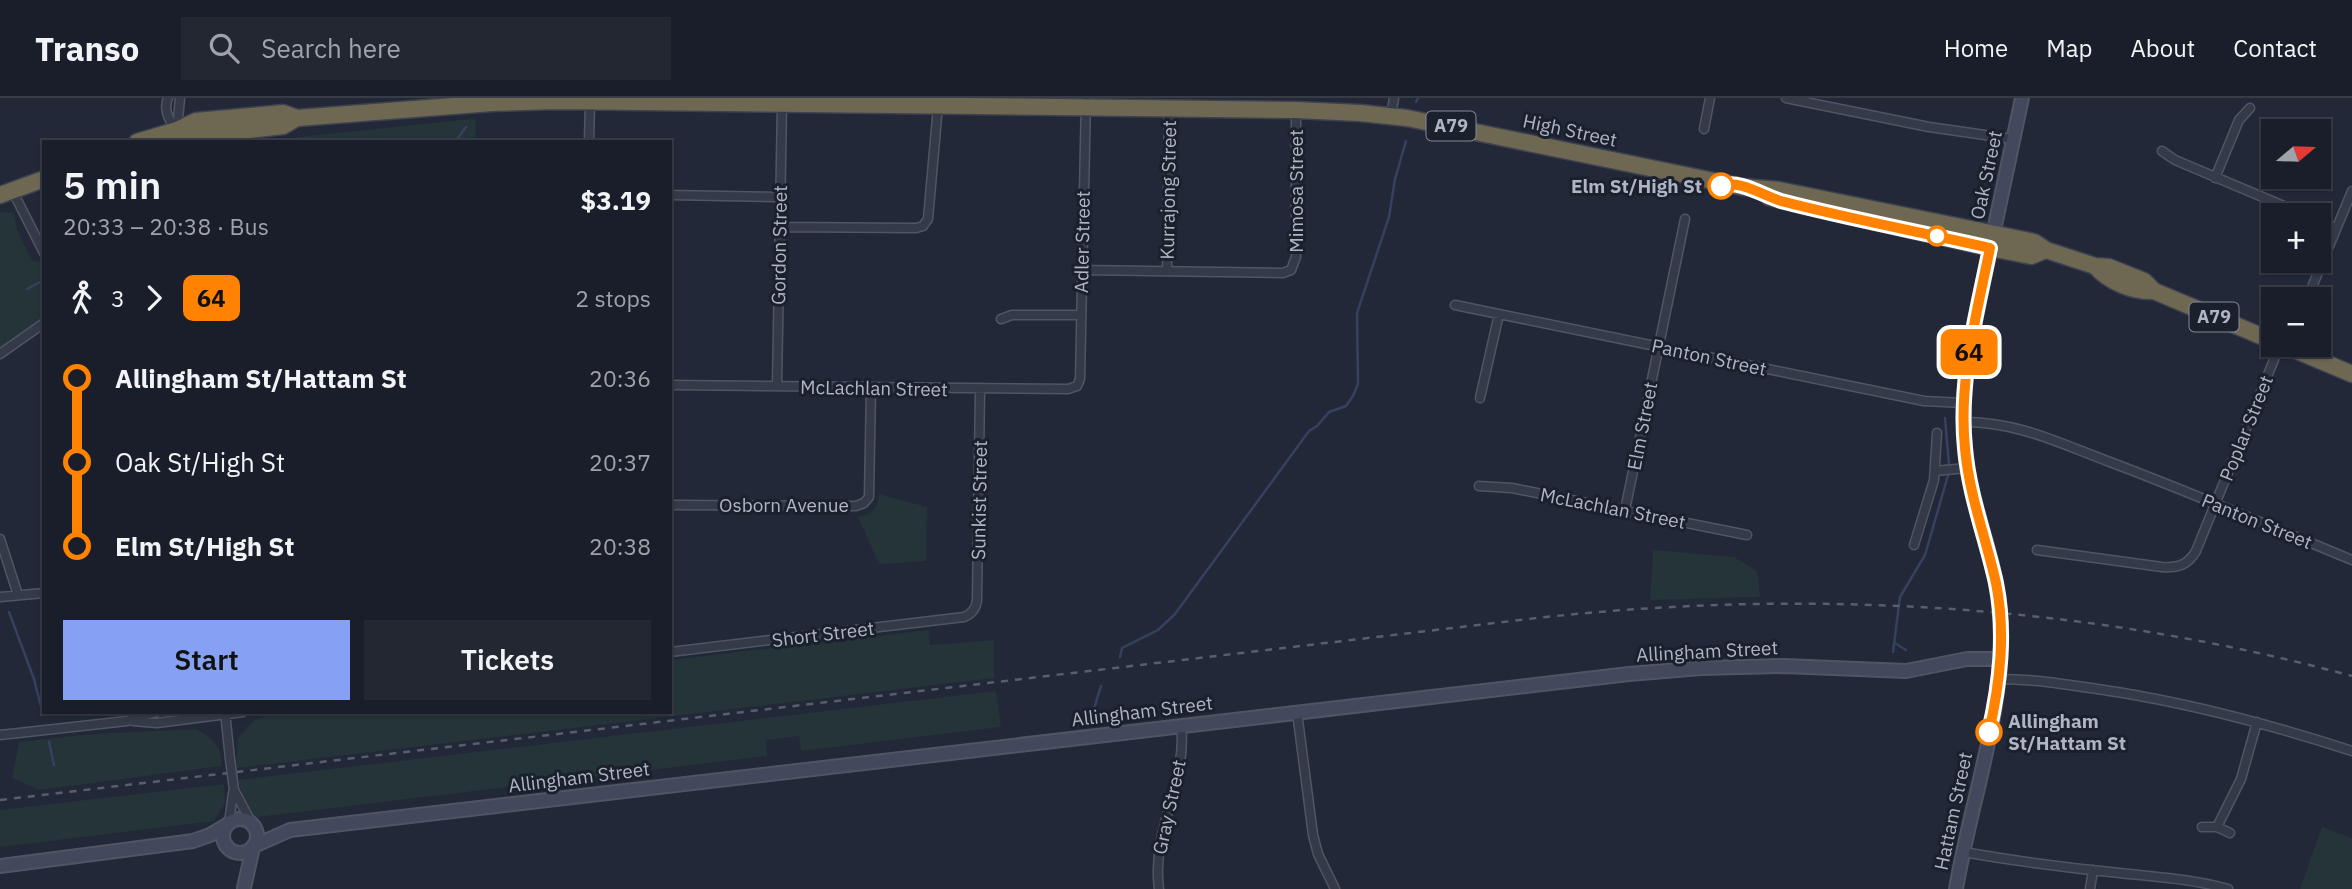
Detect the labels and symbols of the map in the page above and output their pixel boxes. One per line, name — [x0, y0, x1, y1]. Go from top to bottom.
street label: High Street — [1521, 108, 1619, 152]
road number: A79 — [1426, 111, 1476, 140]
north arrow — [2261, 119, 2331, 189]
street label: Kurrajong Street — [1155, 120, 1181, 260]
street label: Oak Street — [1965, 128, 2007, 222]
street label: Mimosa Street — [1284, 129, 1308, 253]
marker: Elm St/High St — [1708, 173, 1734, 199]
place label: Elm St/High St — [1571, 174, 1702, 198]
street label: Gordon Street — [766, 185, 792, 305]
street label: Adler Street — [1069, 191, 1095, 293]
unlabelled marker — [1927, 226, 1947, 246]
road number: A79 — [2190, 302, 2238, 331]
line badge: 64 — [1938, 329, 2000, 375]
street label: Panton Street — [1649, 333, 1769, 381]
street label: Poplar Street — [2214, 372, 2278, 484]
street label: McLachlan Street — [800, 375, 948, 401]
street label: Elm Street — [1622, 380, 1662, 472]
street label: Sunkist Street — [966, 440, 992, 560]
street label: McLachlan Street — [1538, 482, 1688, 534]
street label: Panton Street — [2198, 488, 2316, 554]
street label: Osborn Avenue — [719, 493, 849, 517]
street label: Short Street — [771, 616, 875, 652]
street label: Allingham Street — [1635, 635, 1779, 667]
street label: Allingham Street — [1070, 690, 1214, 732]
place label: Allingham St/Hattam St — [2008, 709, 2126, 755]
marker: Allingham St/Hattam St — [1976, 719, 2002, 745]
street label: Hattam Street — [1929, 750, 1977, 872]
street label: Allingham Street — [507, 756, 651, 798]
street label: Gray Street — [1147, 757, 1191, 857]

